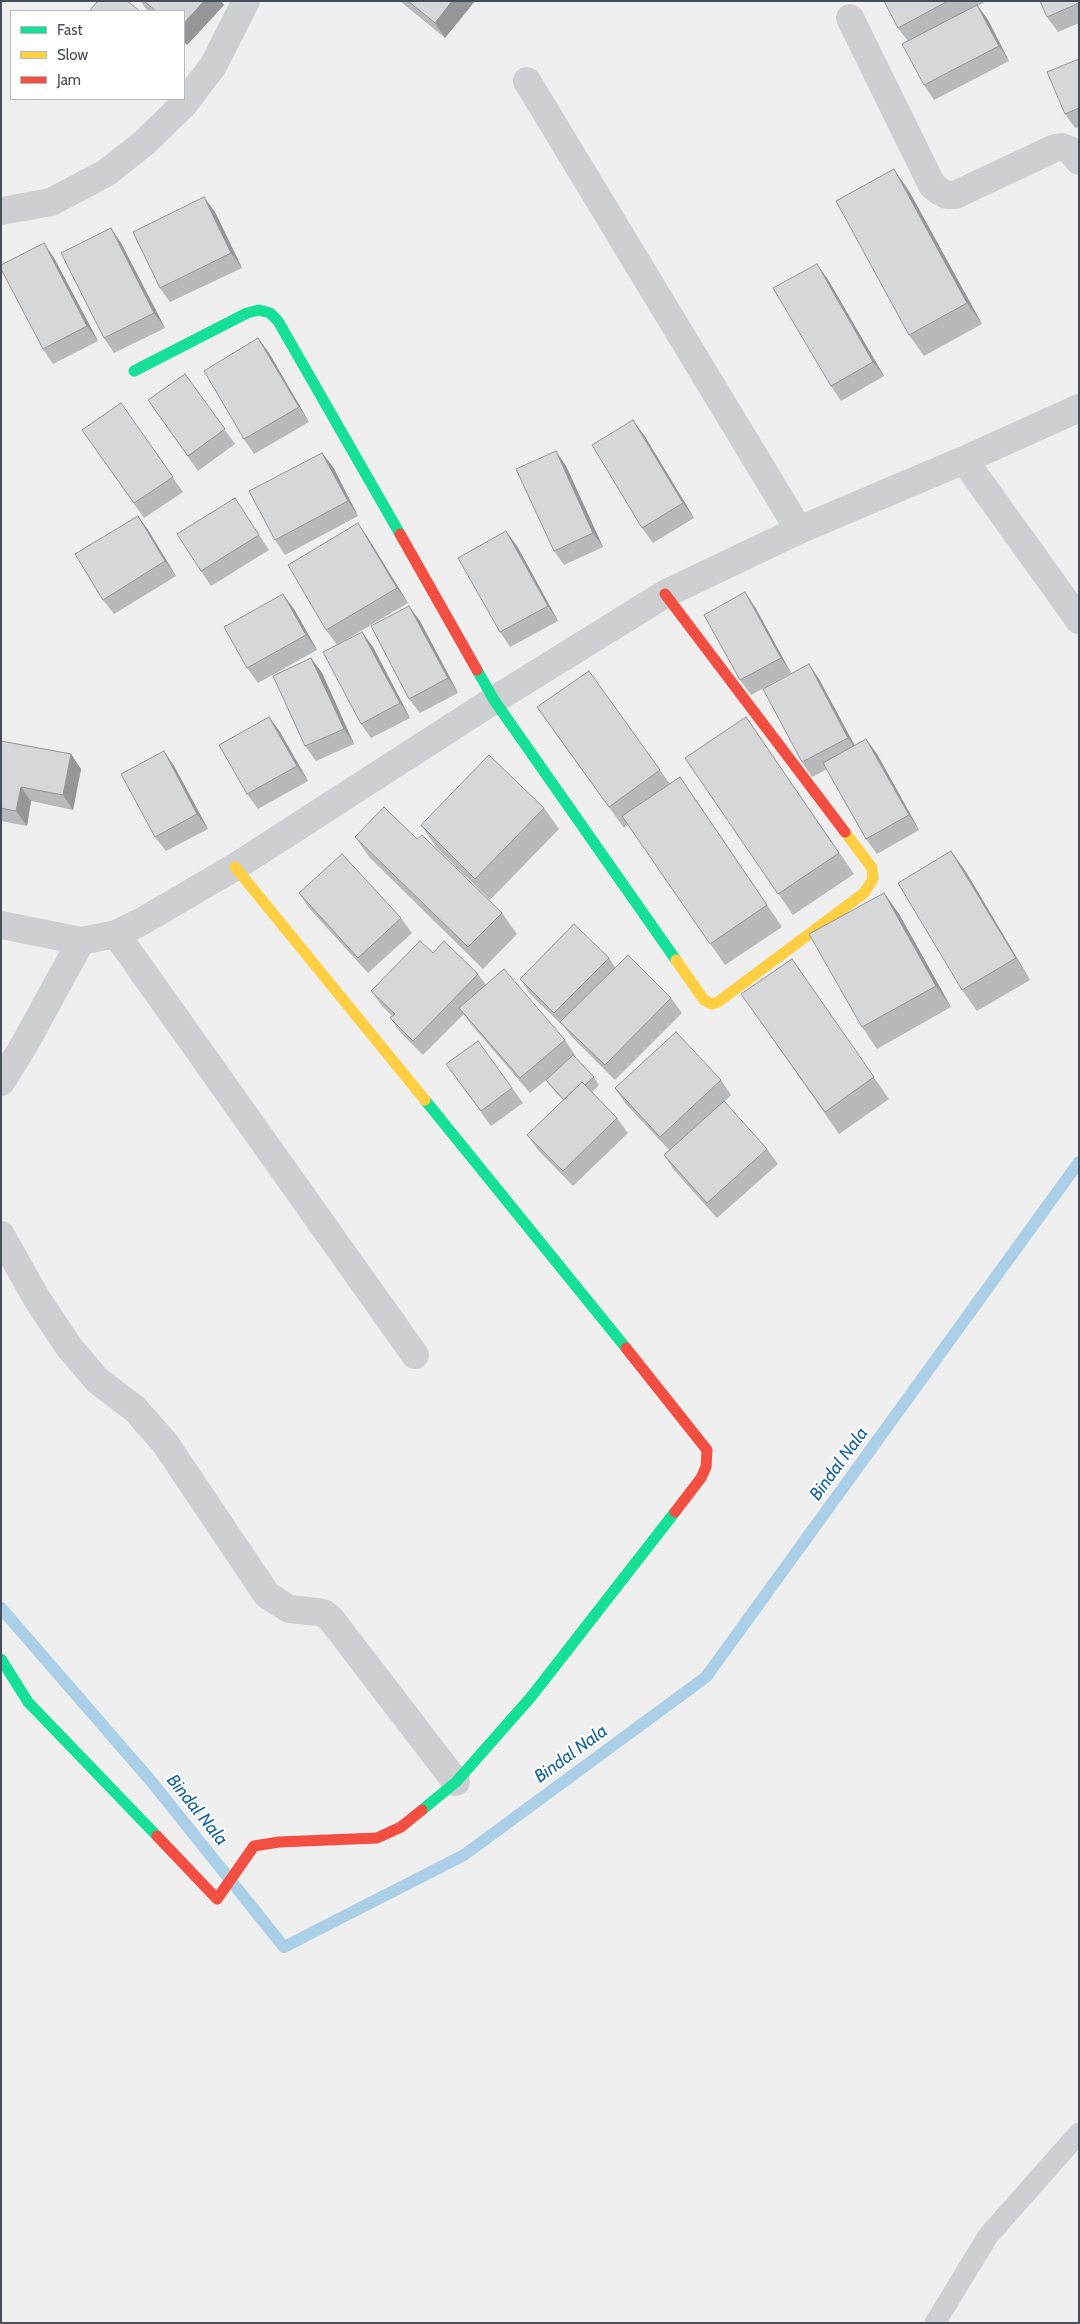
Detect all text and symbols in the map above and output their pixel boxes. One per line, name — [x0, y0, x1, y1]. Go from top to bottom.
legend — [10, 10, 185, 100]
text: Fast — [57, 21, 82, 39]
text: Slow — [57, 46, 88, 64]
text: Jam — [57, 71, 81, 89]
water label: Bindal Nala — [805, 1423, 873, 1505]
water label: Bindal Nala — [530, 1720, 612, 1788]
water label: Bindal Nala — [162, 1770, 232, 1850]

